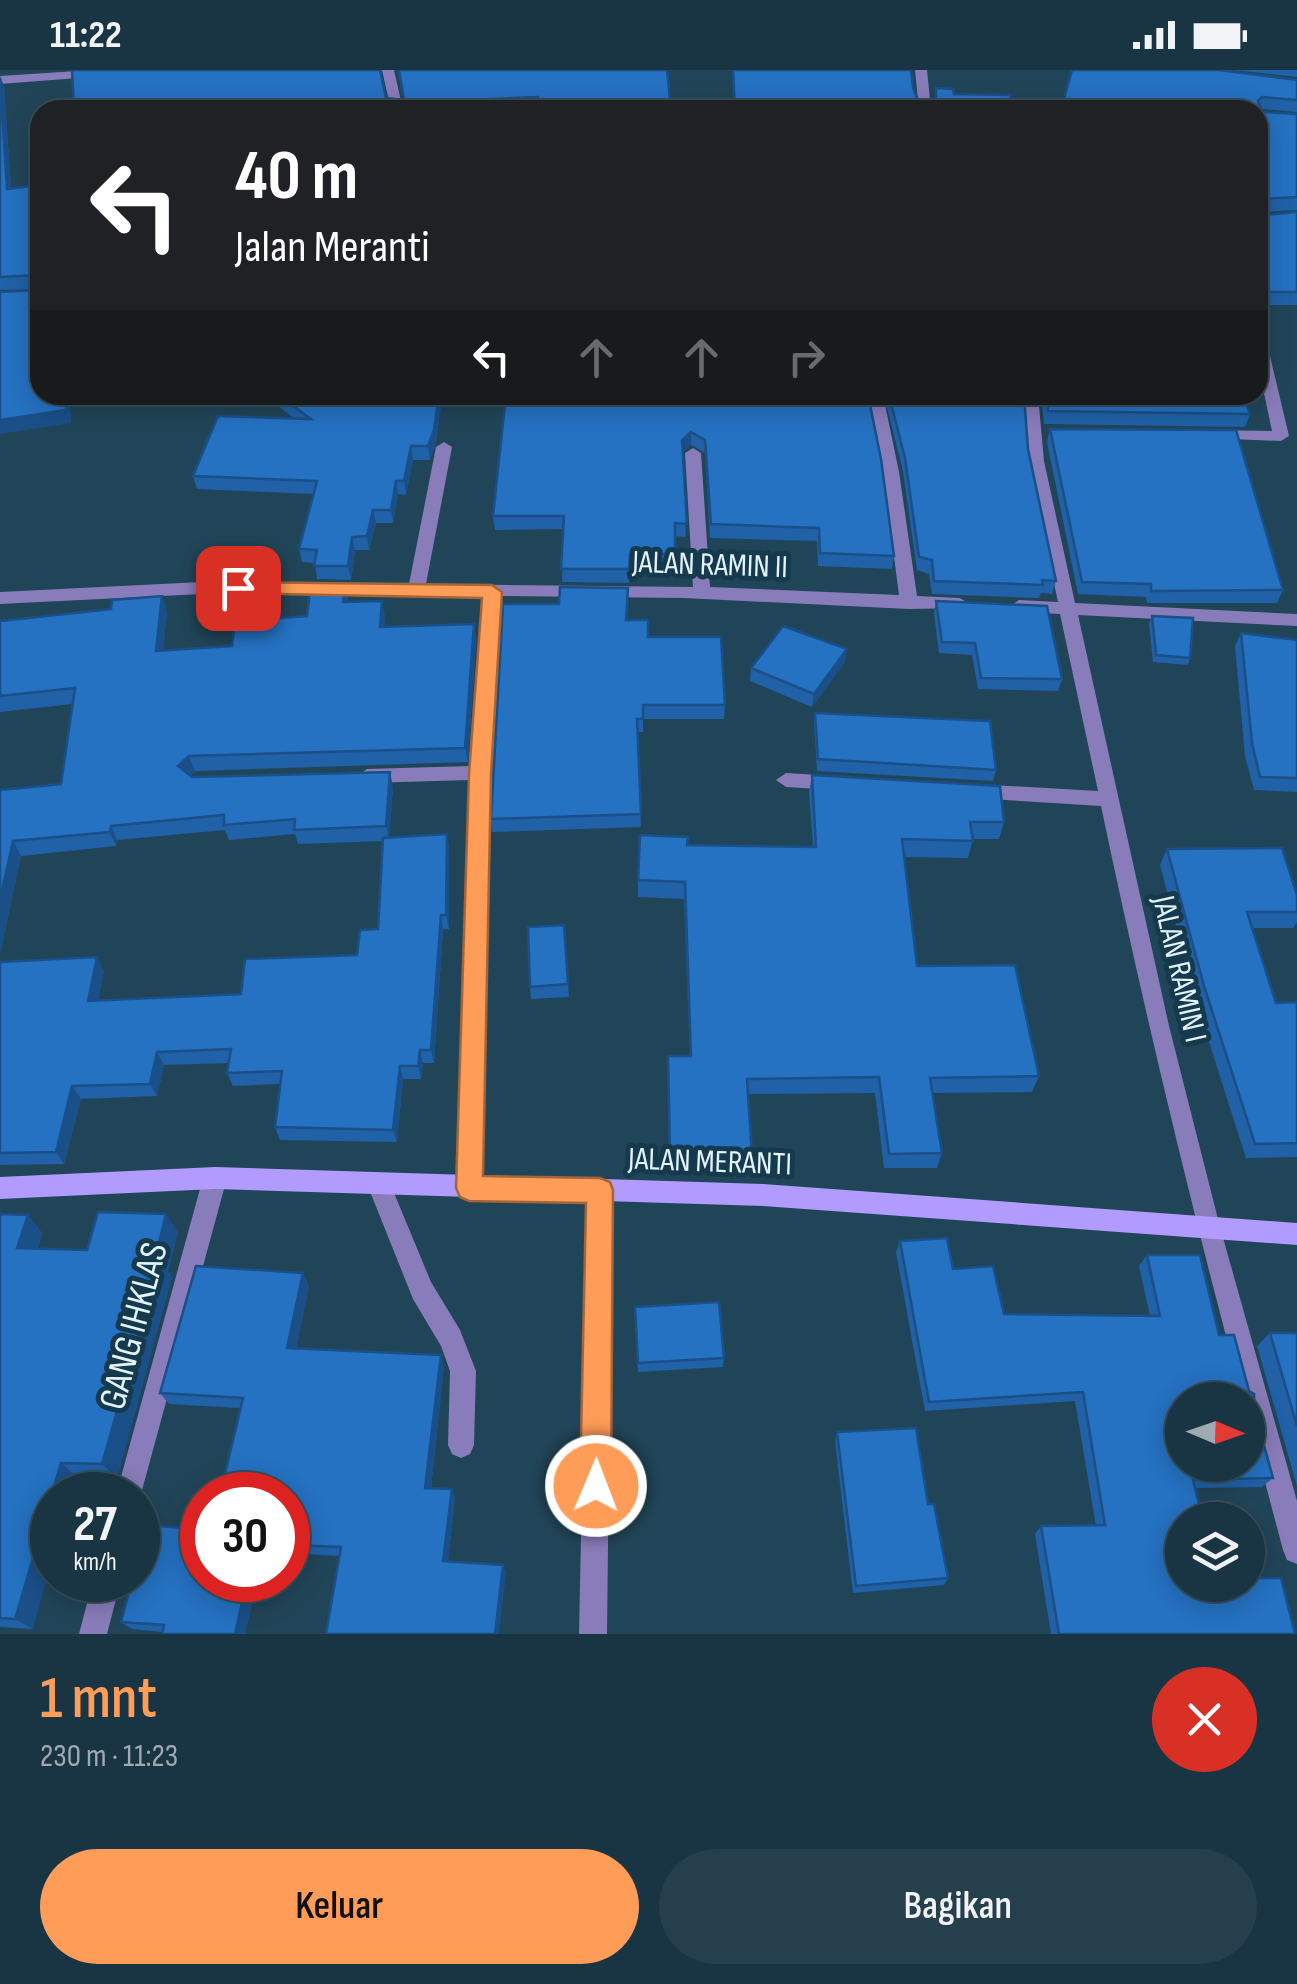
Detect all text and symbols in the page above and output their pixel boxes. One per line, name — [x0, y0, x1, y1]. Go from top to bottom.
text: 11:22 — [50, 13, 122, 58]
text: 40 m — [235, 135, 358, 219]
icon: left — [70, 140, 200, 270]
text: Jalan Meranti — [235, 220, 430, 275]
icon: left — [464, 330, 519, 385]
icon: ahead — [569, 330, 624, 385]
icon: ahead — [674, 330, 729, 385]
icon: right — [779, 330, 834, 385]
street label: JALAN RAMIN II — [631, 543, 788, 587]
pin — [196, 546, 281, 631]
icon: arrive — [211, 561, 266, 616]
street label: JALAN RAMIN I — [1143, 891, 1215, 1046]
street label: JALAN MERANTI — [627, 1140, 792, 1184]
street label: GANG IHKLAS — [90, 1238, 178, 1414]
north arrow — [1165, 1382, 1265, 1482]
map controls — [1165, 1382, 1265, 1602]
position arrow — [544, 1434, 648, 1538]
speed limit sign: 30 — [180, 1472, 310, 1602]
text: 27 — [73, 1495, 117, 1555]
button: layers — [1165, 1502, 1265, 1602]
text: km/h — [73, 1547, 117, 1578]
text: 1 mnt — [40, 1663, 157, 1735]
button: close — [1152, 1667, 1257, 1772]
text: 230 m · 11:23 — [40, 1737, 178, 1776]
button: Keluar — [40, 1849, 639, 1964]
button: Bagikan — [659, 1849, 1257, 1964]

